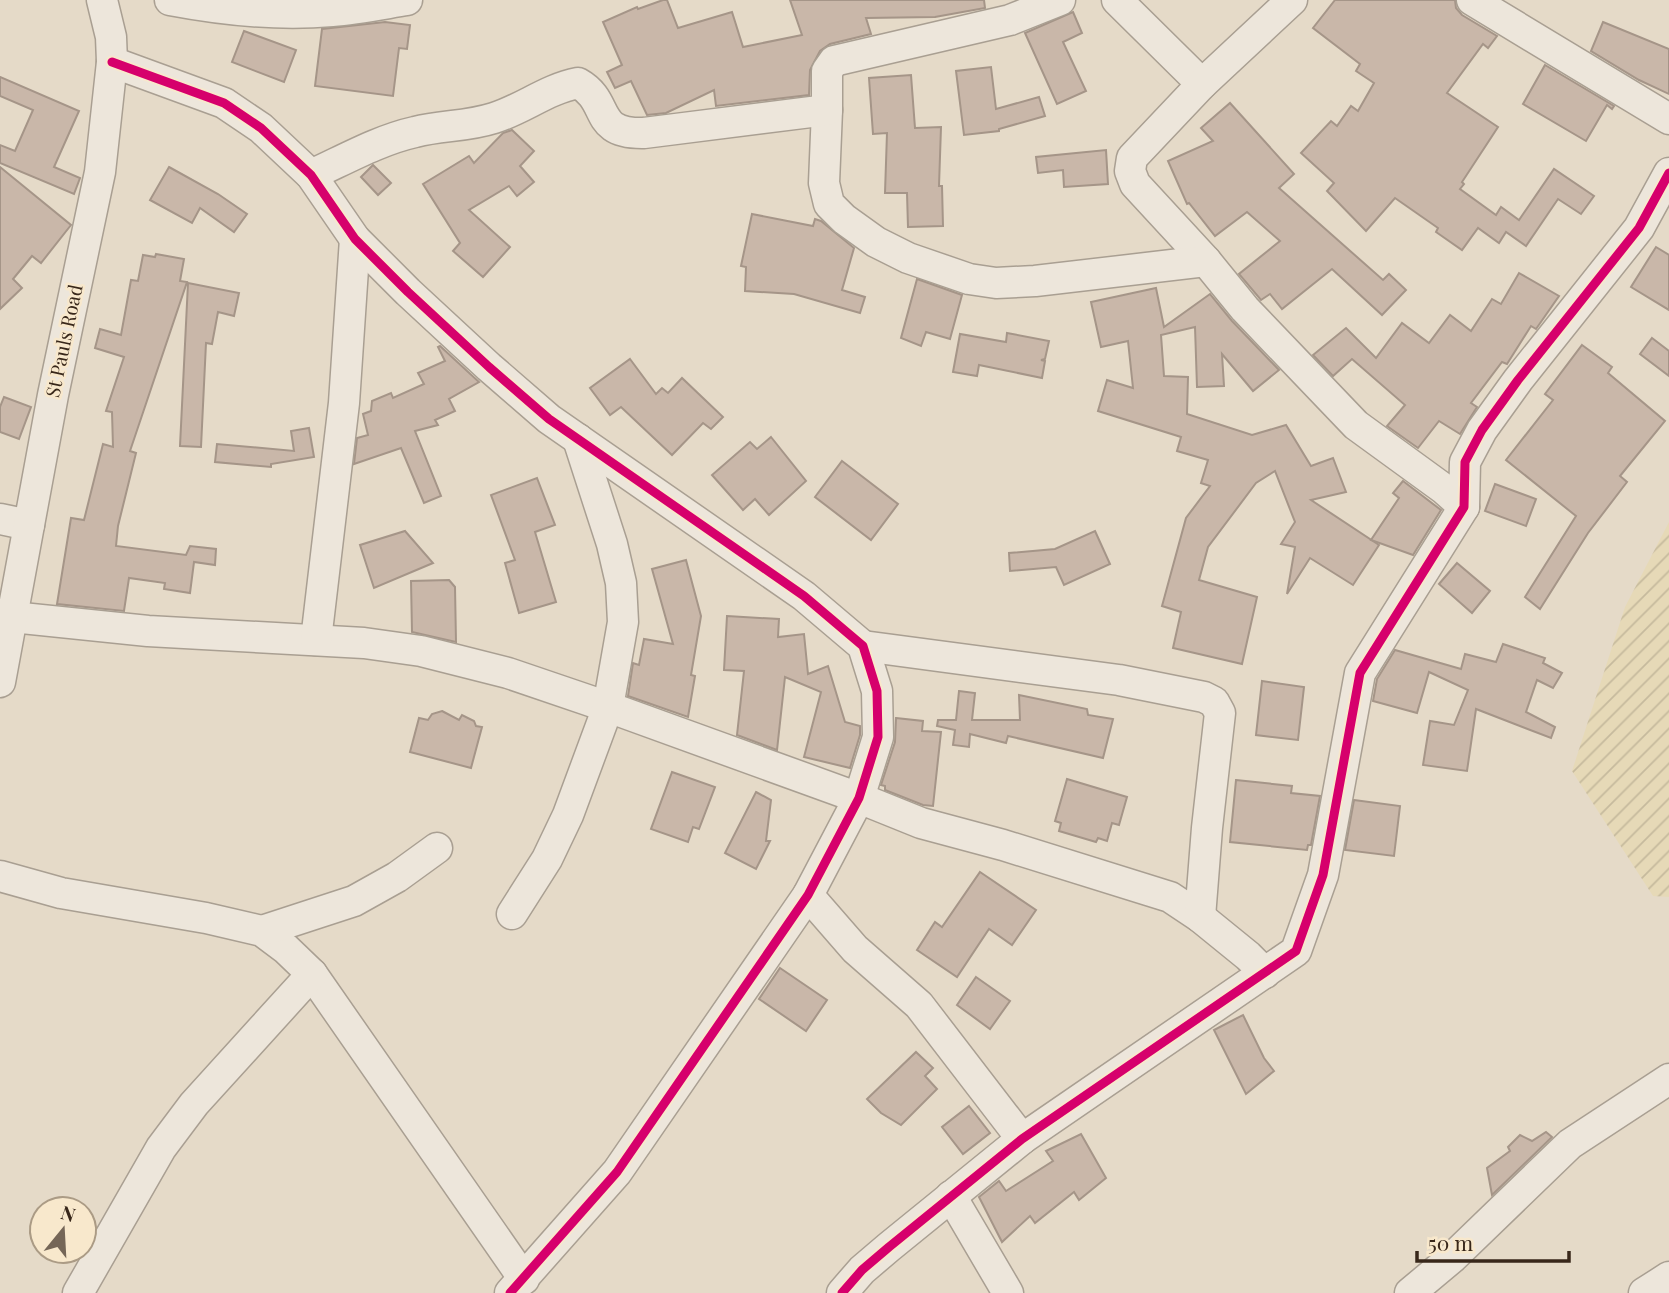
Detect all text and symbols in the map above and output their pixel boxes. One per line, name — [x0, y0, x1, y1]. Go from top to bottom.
street label: St Pauls Road — [38, 282, 88, 400]
north arrow — [28, 1195, 98, 1265]
text: N — [58, 1198, 79, 1227]
scale bar — [1417, 1220, 1569, 1264]
text: 50 m — [1428, 1228, 1474, 1256]

